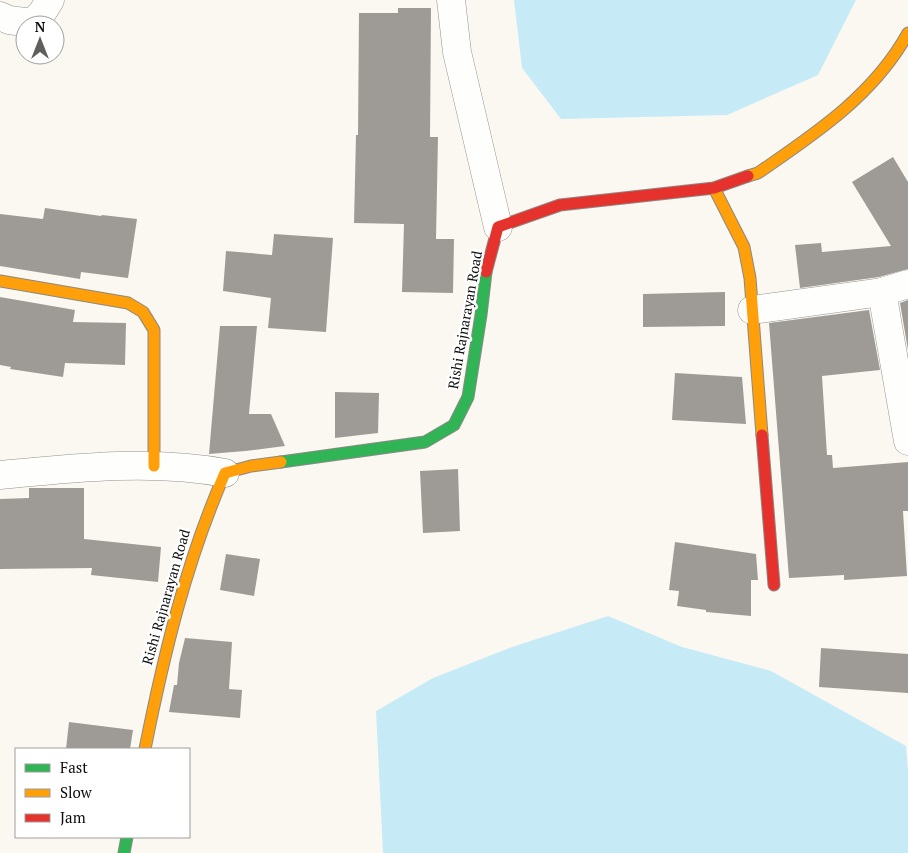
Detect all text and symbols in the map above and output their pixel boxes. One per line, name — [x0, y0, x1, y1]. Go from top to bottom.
north arrow — [15, 15, 65, 65]
text: N — [35, 17, 46, 36]
street label: Rishi Rajnarayan Road — [443, 249, 486, 390]
street label: Rishi Rajnarayan Road — [137, 527, 194, 667]
legend — [15, 748, 190, 838]
text: Fast — [60, 757, 88, 777]
text: Slow — [60, 782, 93, 802]
text: Jam — [60, 807, 86, 827]

